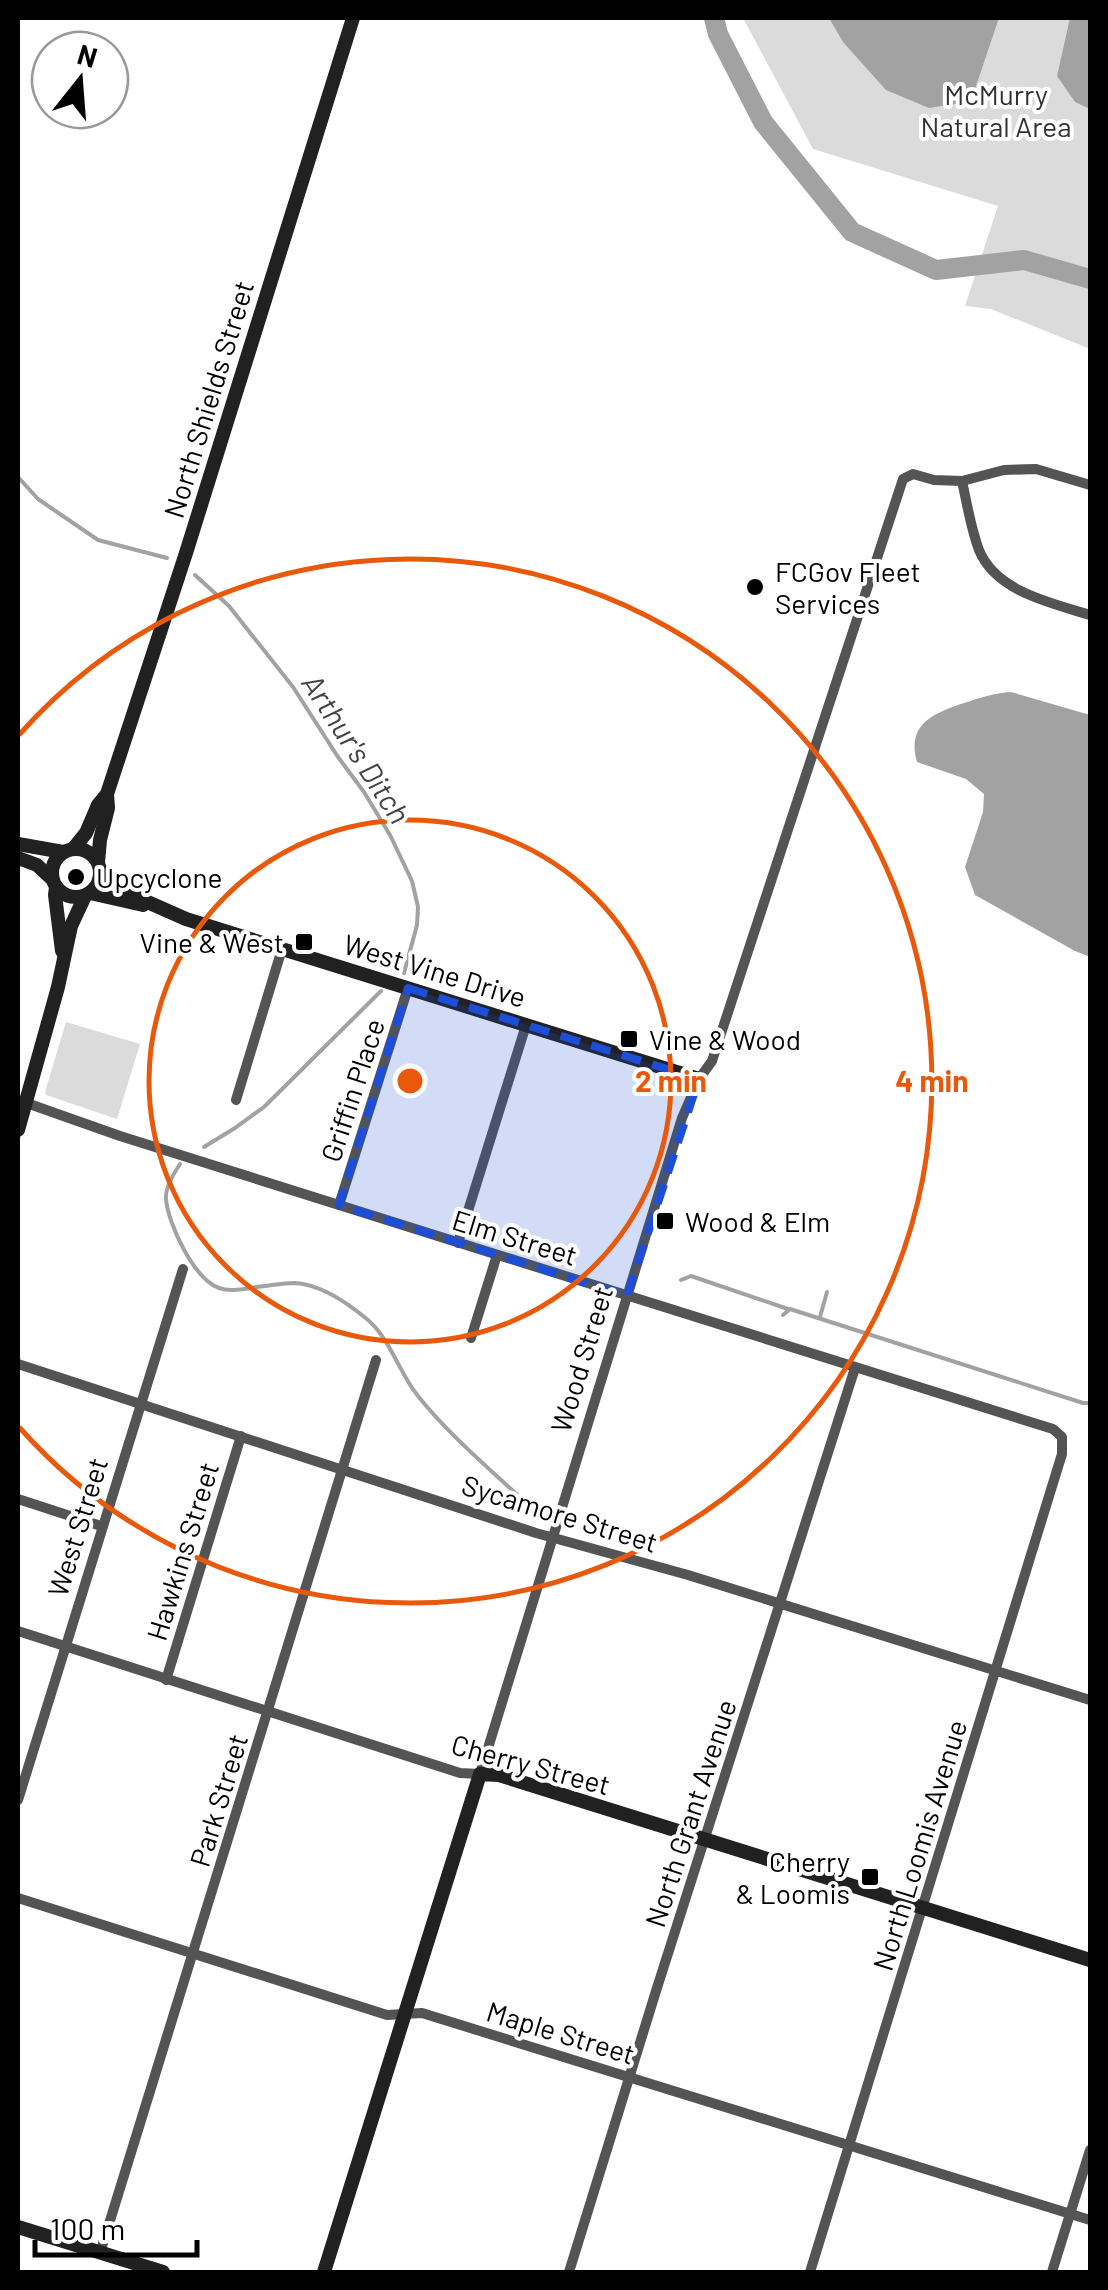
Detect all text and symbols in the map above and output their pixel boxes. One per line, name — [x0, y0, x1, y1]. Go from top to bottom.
north arrow — [30, 30, 130, 130]
text: N — [74, 36, 101, 74]
park label: McMurry Natural Area — [921, 77, 1071, 143]
street label: North Shields Street — [156, 276, 260, 522]
place label: FCGov Fleet Services — [775, 554, 921, 620]
marker: FCGov Fleet Services — [744, 576, 766, 598]
water label: Arthur's Ditch — [295, 666, 419, 830]
place label: Upcyclone — [96, 860, 222, 894]
marker: Upcyclone — [65, 866, 87, 888]
place label: Vine & West — [139, 925, 284, 959]
street label: West Vine Drive — [340, 926, 530, 1014]
marker: Vine & West — [293, 931, 315, 953]
street label: Griffin Place — [313, 1014, 391, 1166]
place label: Vine & Wood — [649, 1022, 801, 1056]
marker: Vine & Wood — [618, 1028, 640, 1050]
text: 2 min — [635, 1062, 707, 1098]
text: 4 min — [895, 1062, 969, 1098]
centre of rings — [392, 1063, 428, 1099]
street label: Elm Street — [449, 1202, 581, 1272]
place label: Wood & Elm — [685, 1204, 830, 1238]
marker: Wood & Elm — [654, 1210, 676, 1232]
street label: Wood Street — [543, 1282, 619, 1436]
street label: West Street — [40, 1453, 114, 1601]
street label: Hawkins Street — [139, 1458, 225, 1644]
street label: Sycamore Street — [458, 1467, 662, 1559]
street label: North Grant Avenue — [637, 1695, 743, 1931]
street label: North Loomis Avenue — [865, 1716, 973, 1974]
street label: Cherry Street — [448, 1726, 614, 1802]
street label: Park Street — [182, 1729, 254, 1871]
place label: Cherry & Loomis — [736, 1844, 850, 1910]
marker: Cherry & Loomis — [859, 1866, 881, 1888]
street label: Maple Street — [483, 1993, 639, 2071]
scale bar — [35, 2195, 198, 2257]
text: 100 m — [50, 2210, 125, 2246]

